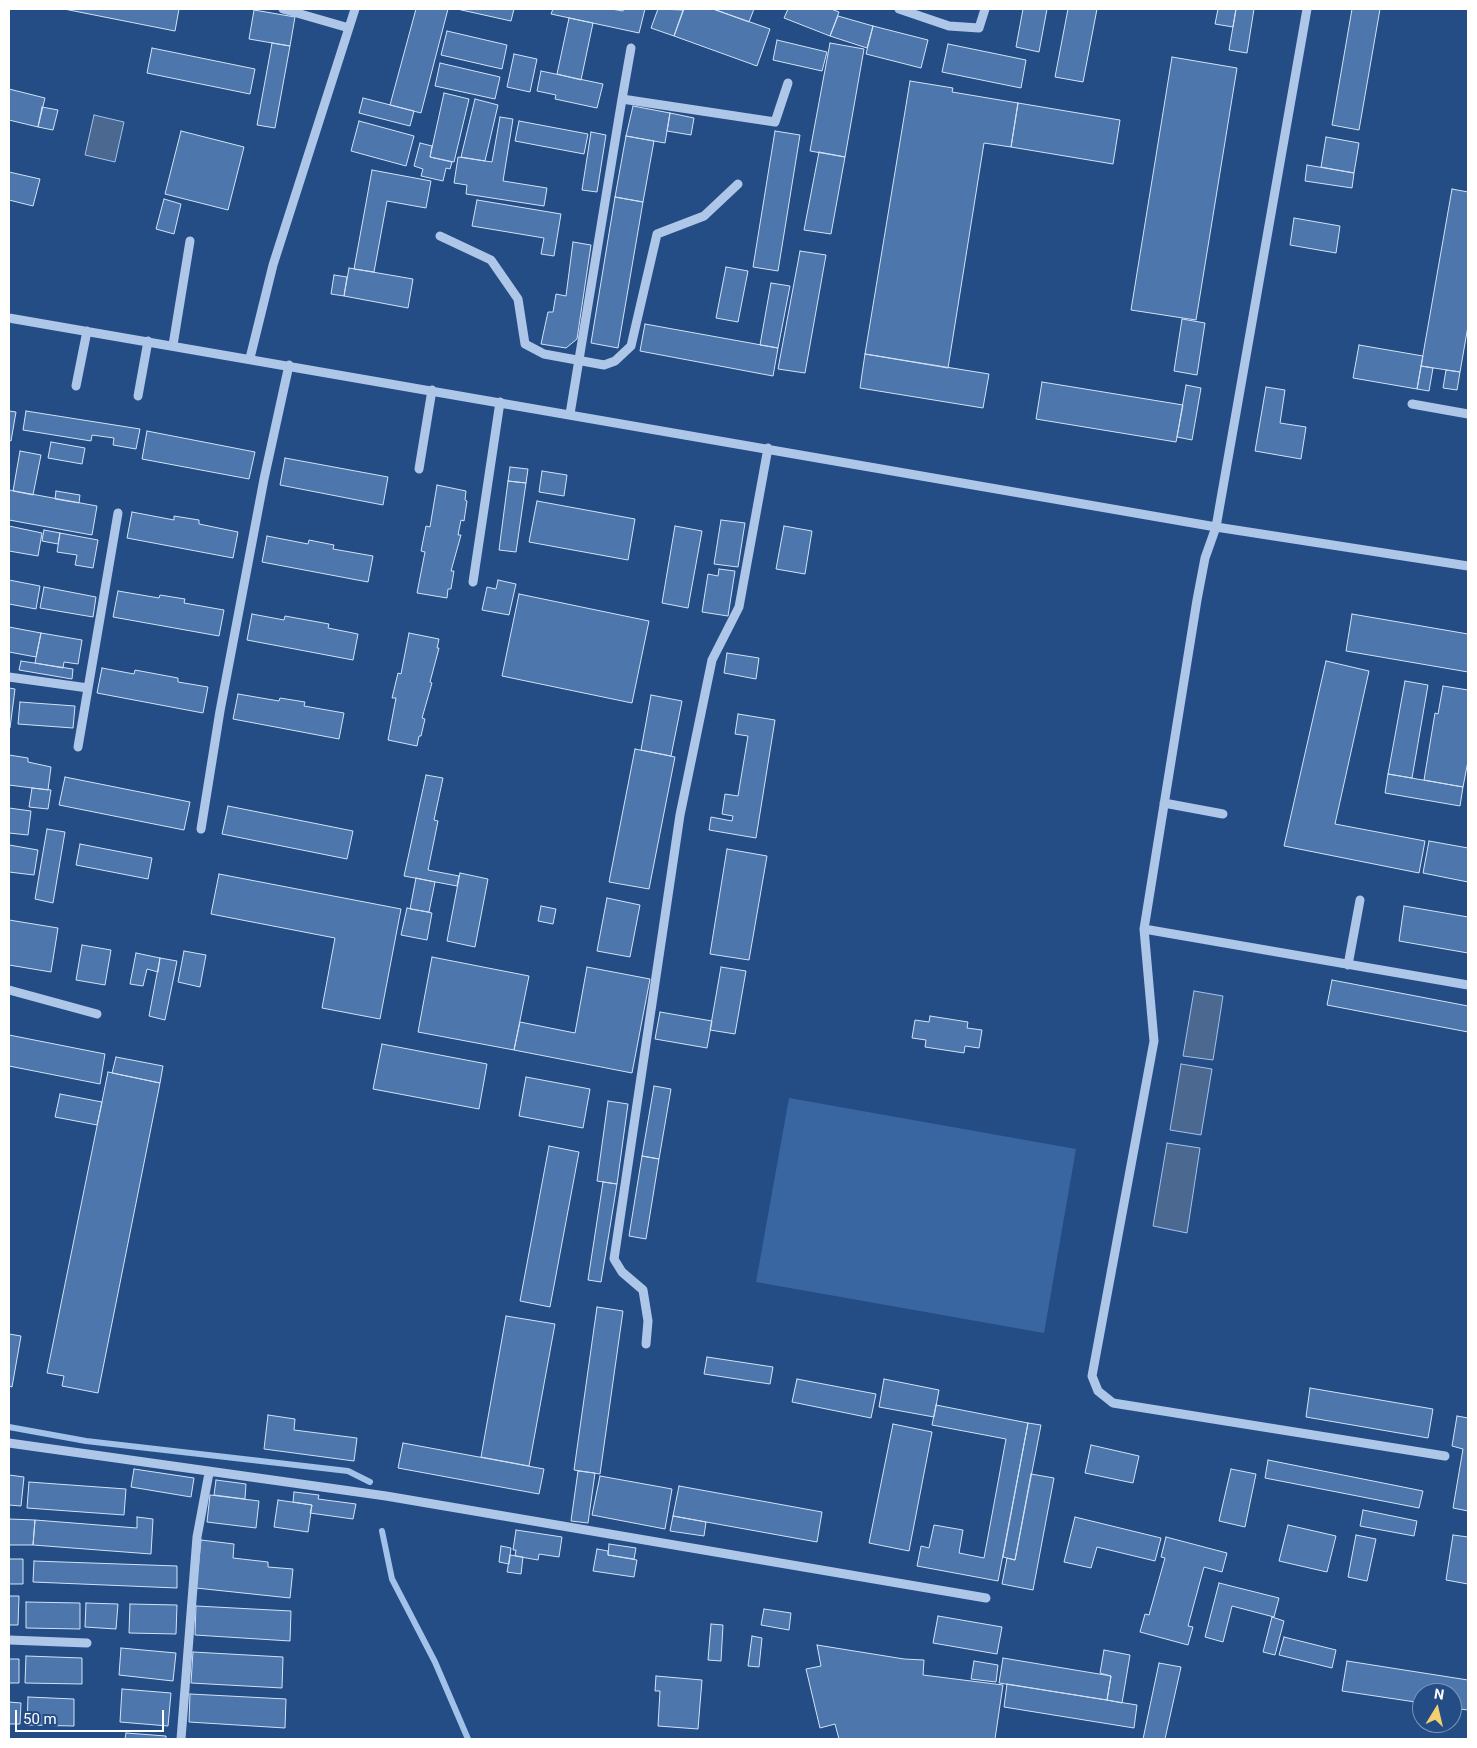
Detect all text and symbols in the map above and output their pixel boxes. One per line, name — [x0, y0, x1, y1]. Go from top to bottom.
north arrow — [1412, 1683, 1462, 1733]
text: N — [1433, 1685, 1445, 1703]
scale bar — [18, 1700, 166, 1732]
text: 50 m — [23, 1710, 57, 1728]

